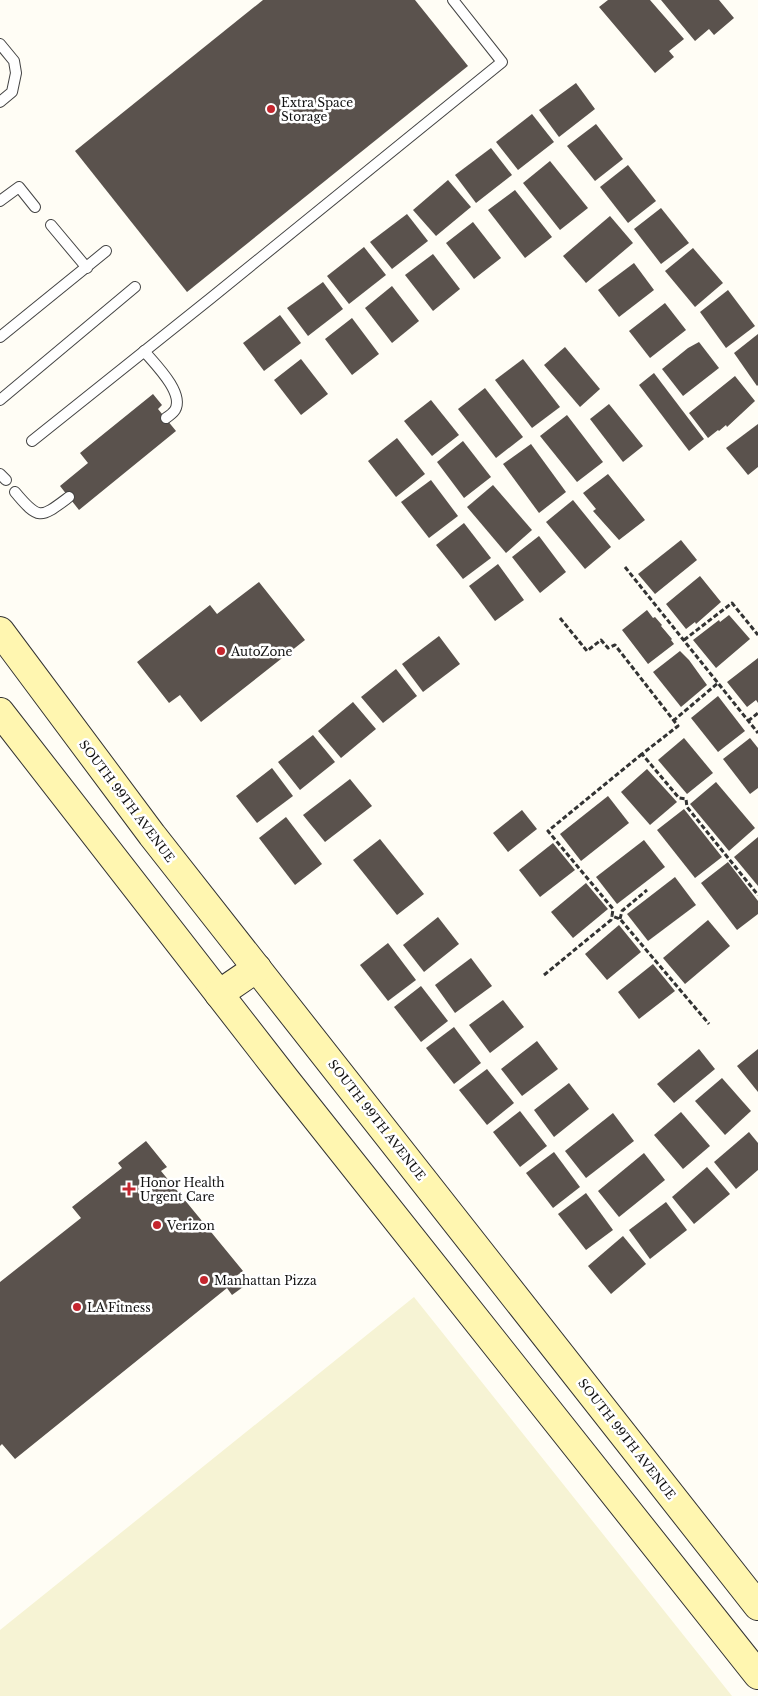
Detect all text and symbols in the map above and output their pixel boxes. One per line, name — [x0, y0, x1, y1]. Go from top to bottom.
place label: Extra Space Storage — [281, 95, 353, 124]
marker: Extra Space Storage — [265, 103, 277, 115]
place label: AutoZone — [230, 644, 293, 659]
marker: AutoZone — [215, 645, 227, 657]
street label: SOUTH 99TH AVENUE — [76, 737, 178, 865]
street label: SOUTH 99TH AVENUE — [325, 1057, 429, 1184]
place label: Honor Health Urgent Care — [140, 1175, 225, 1204]
marker: Honor Health Urgent Care — [122, 1182, 136, 1196]
place label: Verizon — [166, 1218, 215, 1233]
marker: Verizon — [151, 1219, 163, 1231]
place label: Manhattan Pizza — [214, 1273, 317, 1288]
marker: Manhattan Pizza — [198, 1274, 210, 1286]
place label: LA Fitness — [87, 1300, 151, 1315]
marker: LA Fitness — [71, 1301, 83, 1313]
street label: SOUTH 99TH AVENUE — [575, 1376, 679, 1503]

